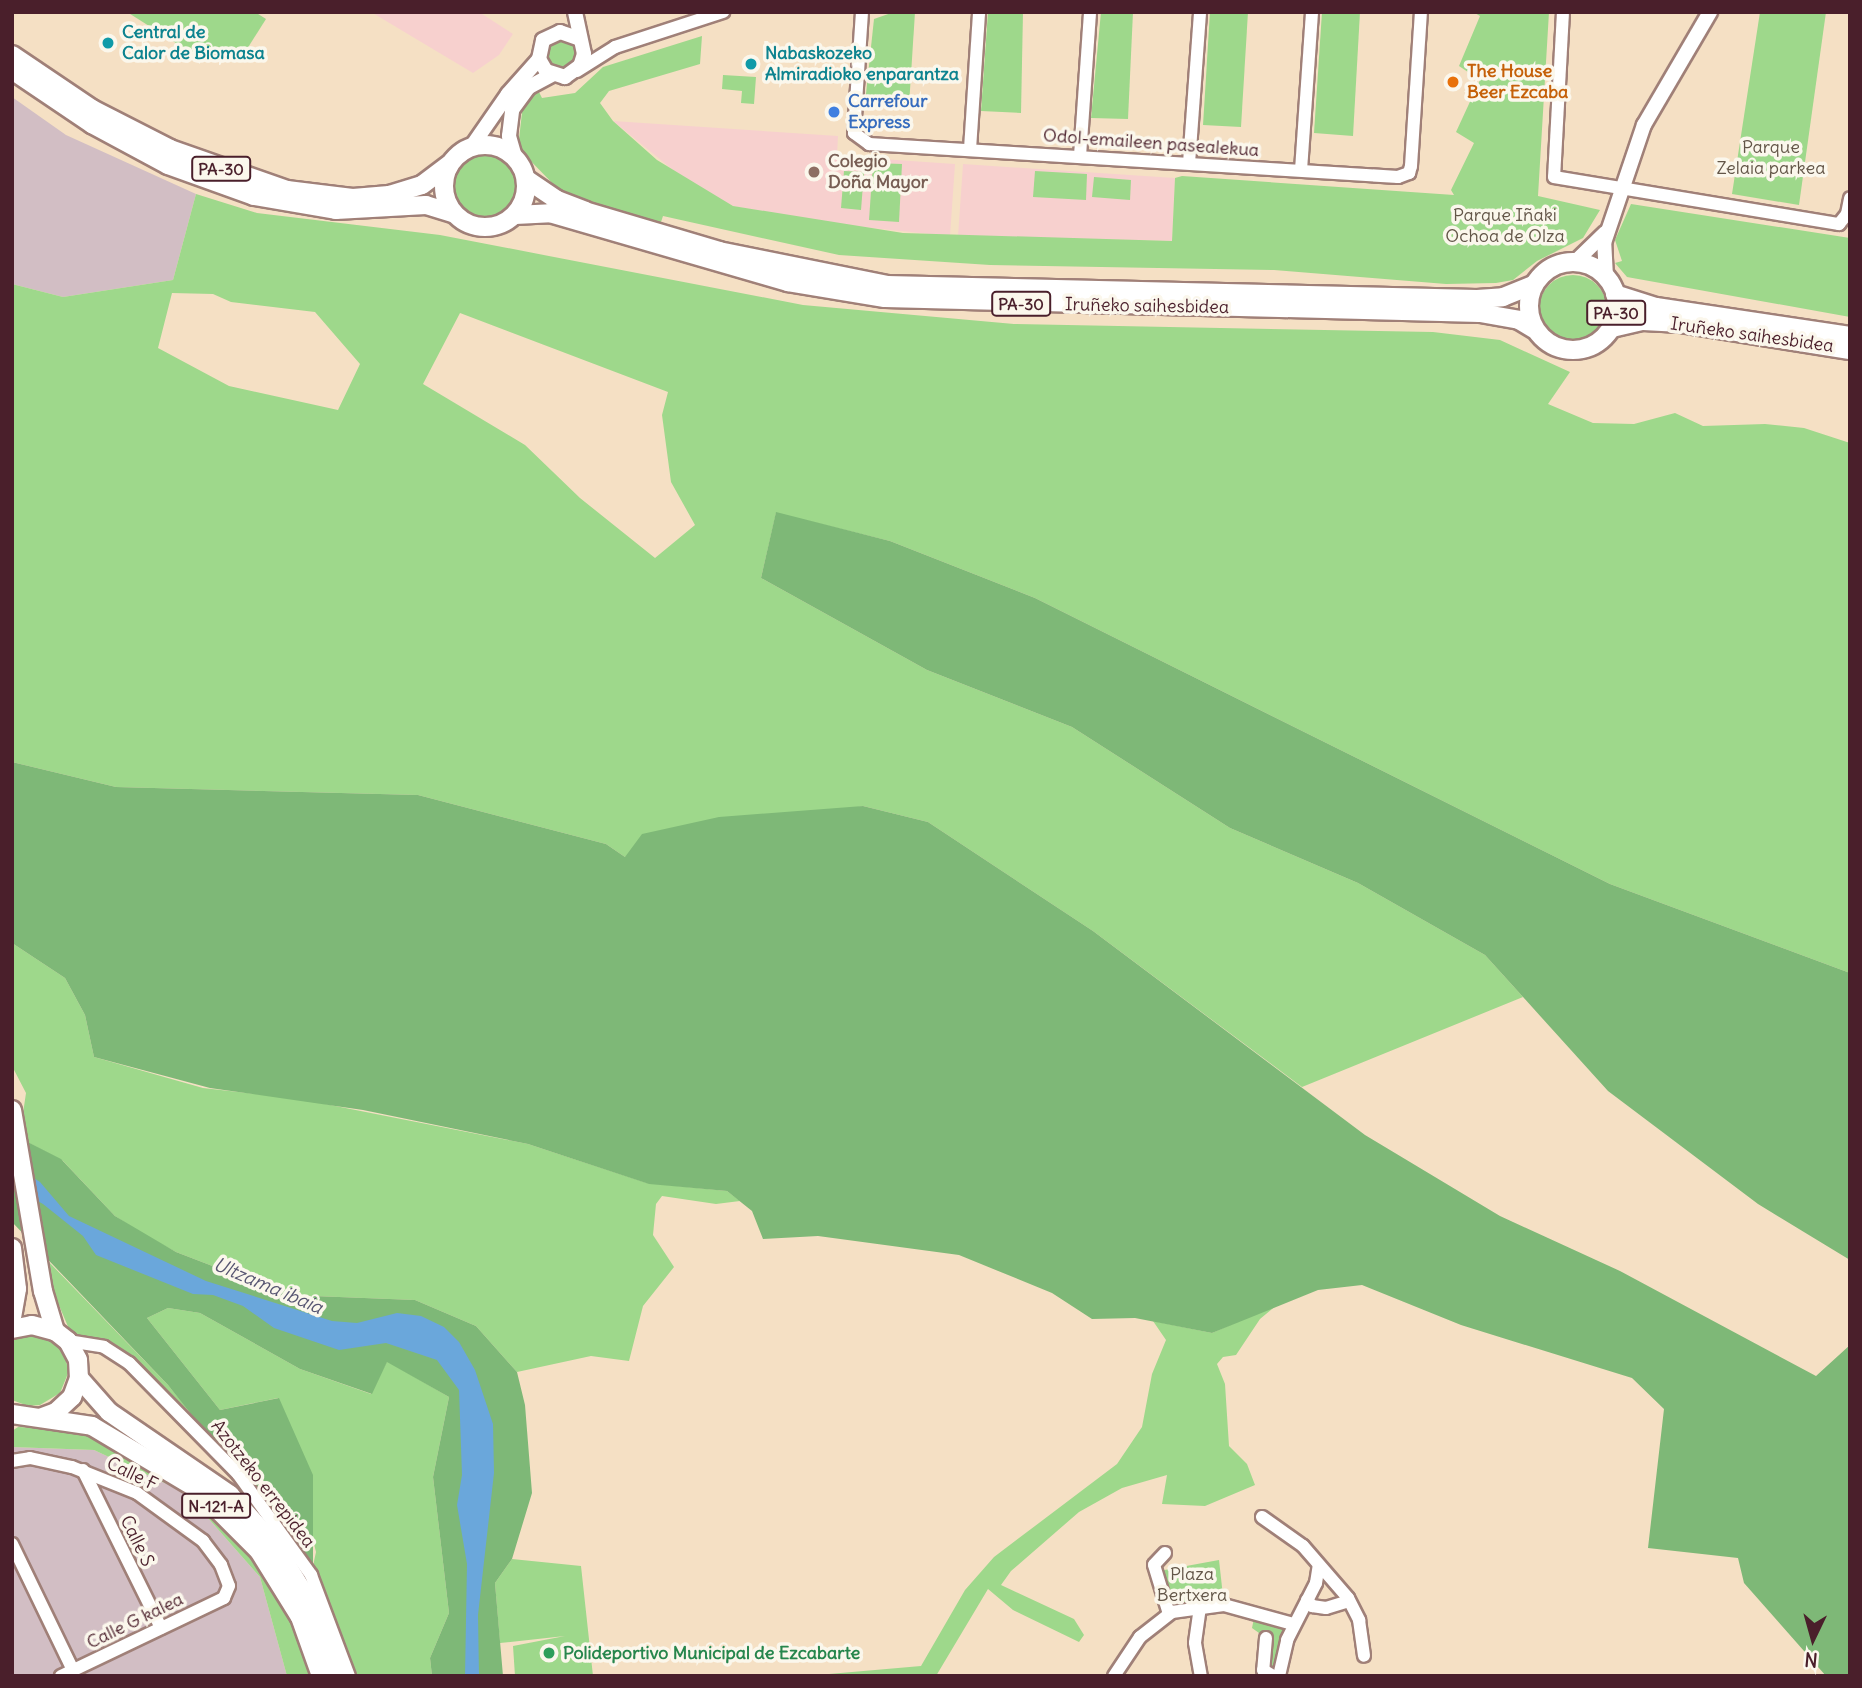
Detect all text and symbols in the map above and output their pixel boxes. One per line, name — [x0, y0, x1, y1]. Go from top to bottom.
place label: Central de Calor de Biomasa — [122, 22, 265, 64]
marker: Central de Calor de Biomasa — [100, 35, 116, 51]
place label: Nabaskozeko Almiradioko enparantza — [765, 43, 959, 86]
marker: Nabaskozeko Almiradioko enparantza — [743, 56, 759, 72]
place label: The House Beer Ezcaba — [1467, 61, 1568, 104]
marker: The House Beer Ezcaba — [1445, 74, 1461, 90]
place label: Carrefour Express — [848, 91, 927, 134]
marker: Carrefour Express — [826, 104, 842, 120]
street label: Odol-emaileen pasealekua — [1042, 125, 1260, 161]
park label: Parque Zelaia parkea — [1716, 137, 1826, 180]
place label: Colegio Doña Mayor — [828, 151, 928, 194]
road number: PA-30 — [190, 156, 252, 182]
marker: Colegio Doña Mayor — [806, 164, 822, 180]
park label: Parque Iñaki Ochoa de Olza — [1445, 205, 1565, 248]
road number: PA-30 — [990, 292, 1052, 316]
street label: Iruñeko saihesbidea — [1065, 294, 1229, 318]
road number: PA-30 — [1584, 300, 1648, 326]
street label: Iruñeko saihesbidea — [1669, 313, 1835, 357]
water label: Ultzama ibaia — [210, 1253, 326, 1319]
street label: Azotzeko errepidea — [207, 1416, 319, 1552]
street label: Calle F — [103, 1452, 161, 1496]
road number: N-121-A — [181, 1494, 251, 1518]
street label: Calle S — [115, 1512, 159, 1570]
park label: Plaza Bertxera — [1157, 1564, 1227, 1606]
street label: Calle G kalea — [83, 1588, 187, 1654]
north arrow — [1778, 1604, 1848, 1674]
place label: Polideportivo Municipal de Ezcabarte — [563, 1642, 860, 1664]
marker: Polideportivo Municipal de Ezcabarte — [541, 1645, 557, 1661]
text: N — [1804, 1647, 1819, 1672]

